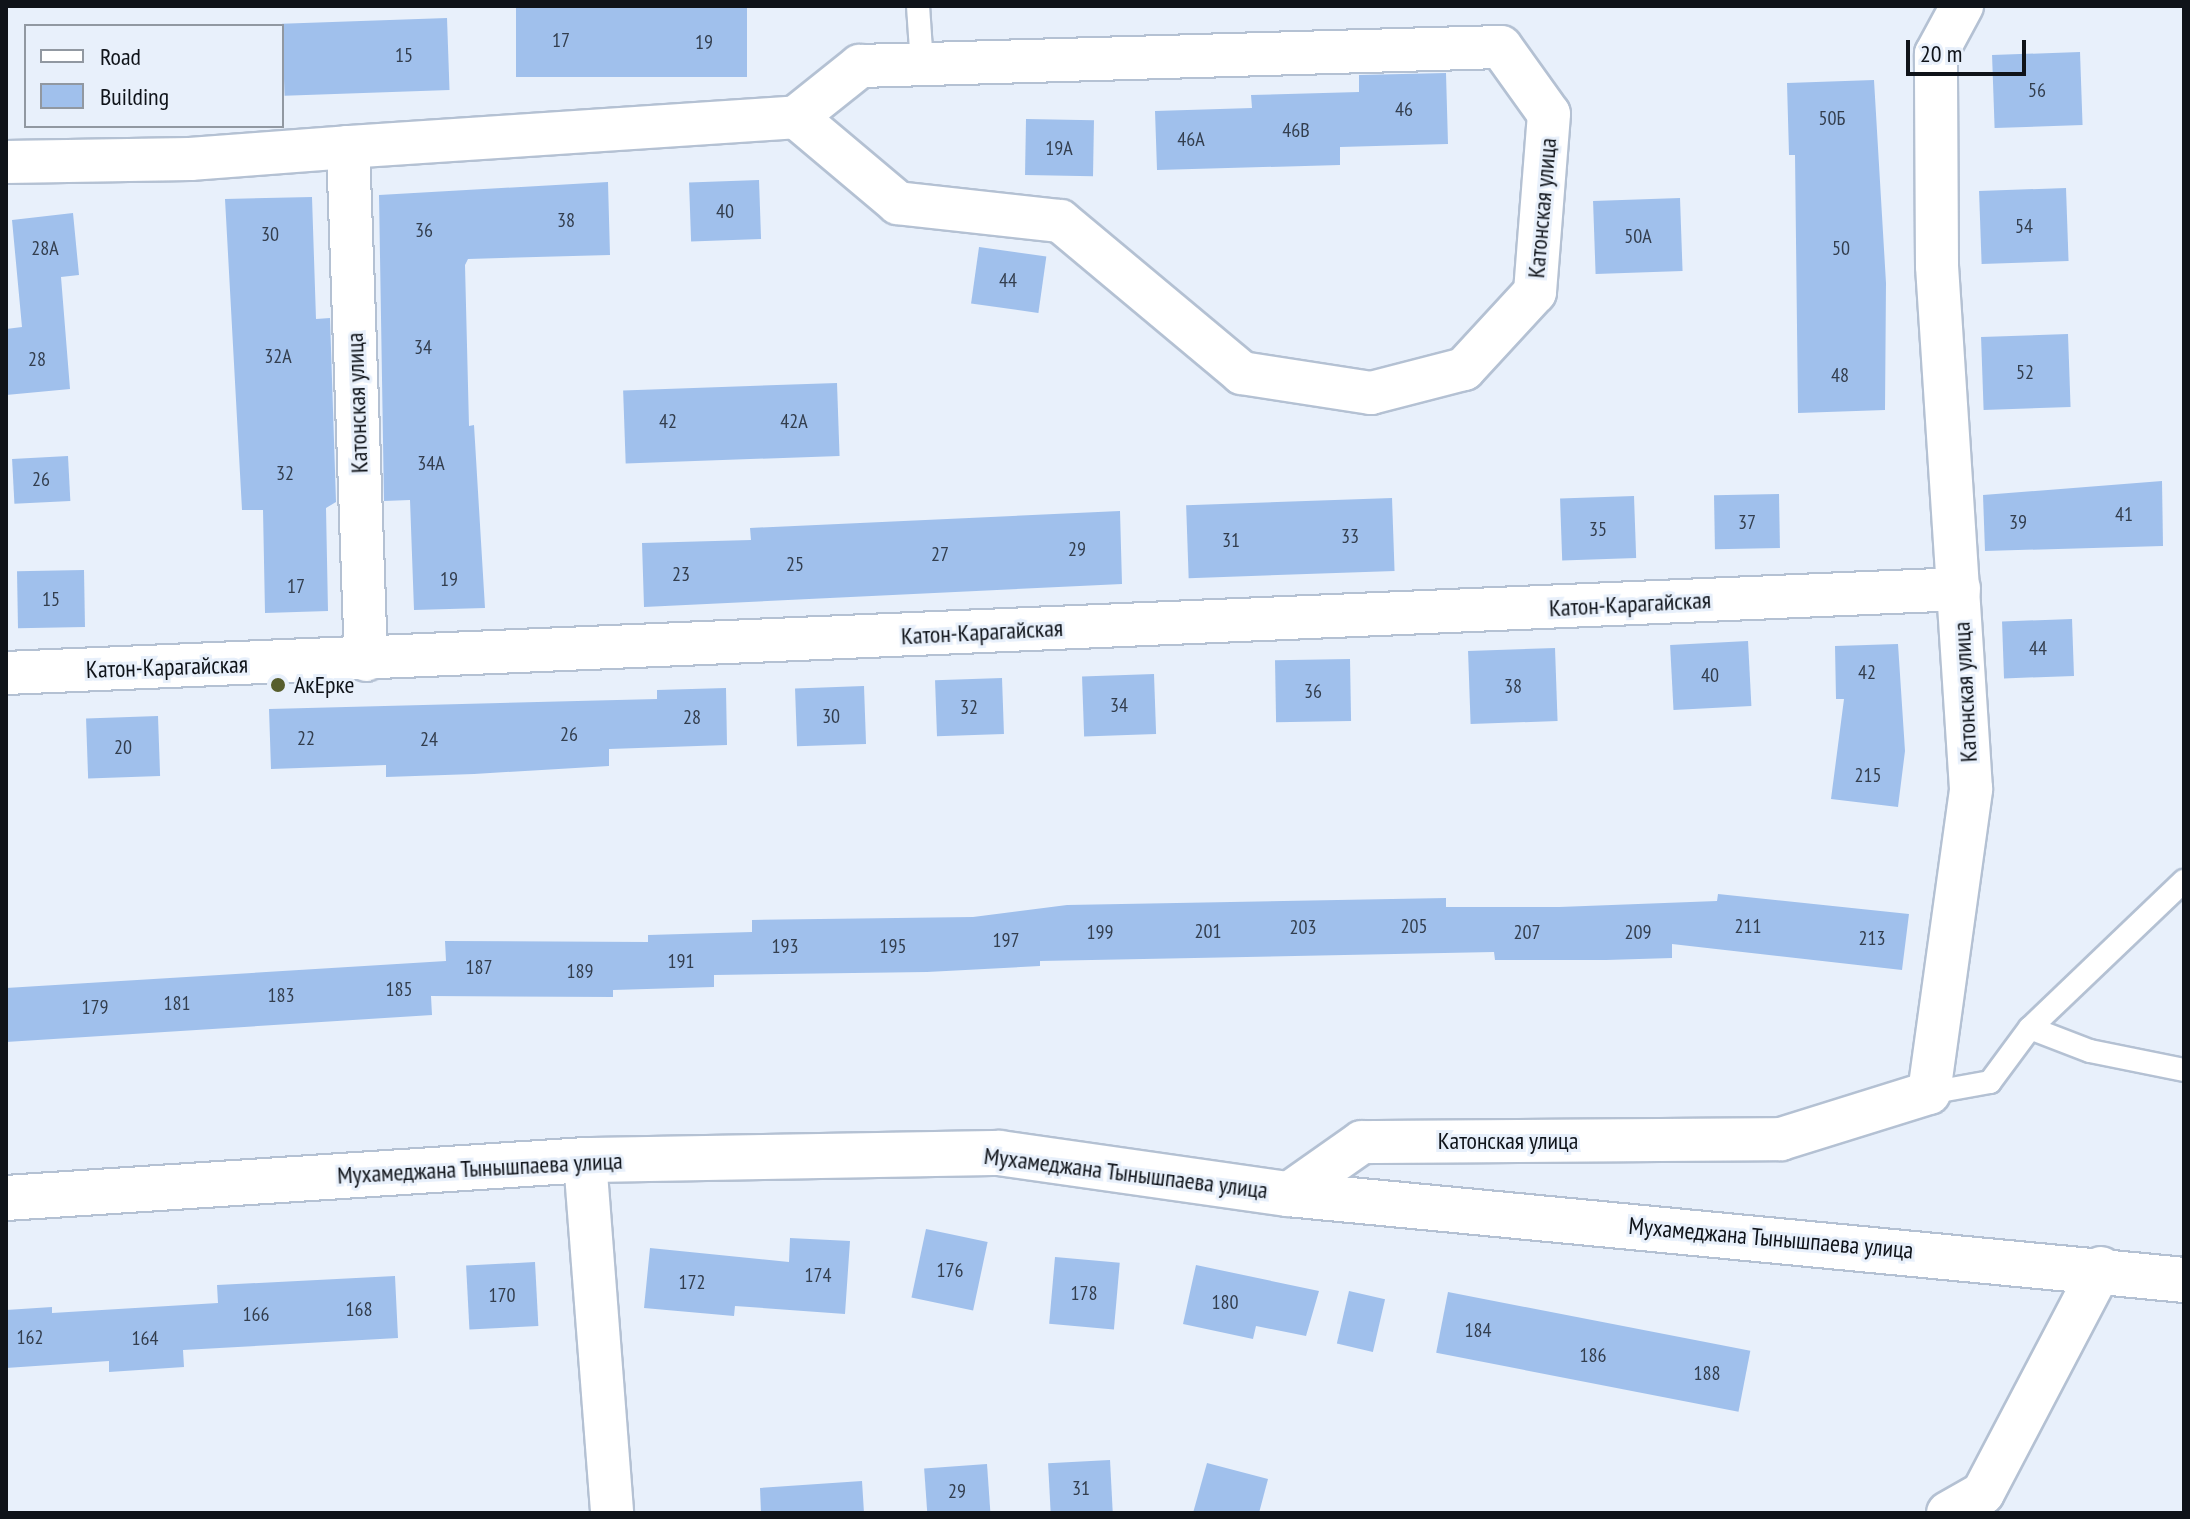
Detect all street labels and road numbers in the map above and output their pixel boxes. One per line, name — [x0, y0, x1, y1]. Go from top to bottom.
street label: Катонская улица — [1522, 137, 1562, 279]
street label: Катонская улица — [340, 332, 374, 474]
street label: Катон-Карагайская — [1548, 585, 1712, 623]
street label: Катон-Карагайская — [900, 613, 1064, 651]
street label: Катонская улица — [1947, 621, 1983, 763]
street label: Катон-Карагайская — [86, 650, 248, 684]
street label: Катонская улица — [1438, 1127, 1578, 1155]
street label: Мухамеджана Тынышпаева улица — [982, 1141, 1270, 1205]
street label: Мухамеджана Тынышпаева улица — [336, 1146, 624, 1190]
street label: Мухамеджана Тынышпаева улица — [1627, 1211, 1915, 1265]

